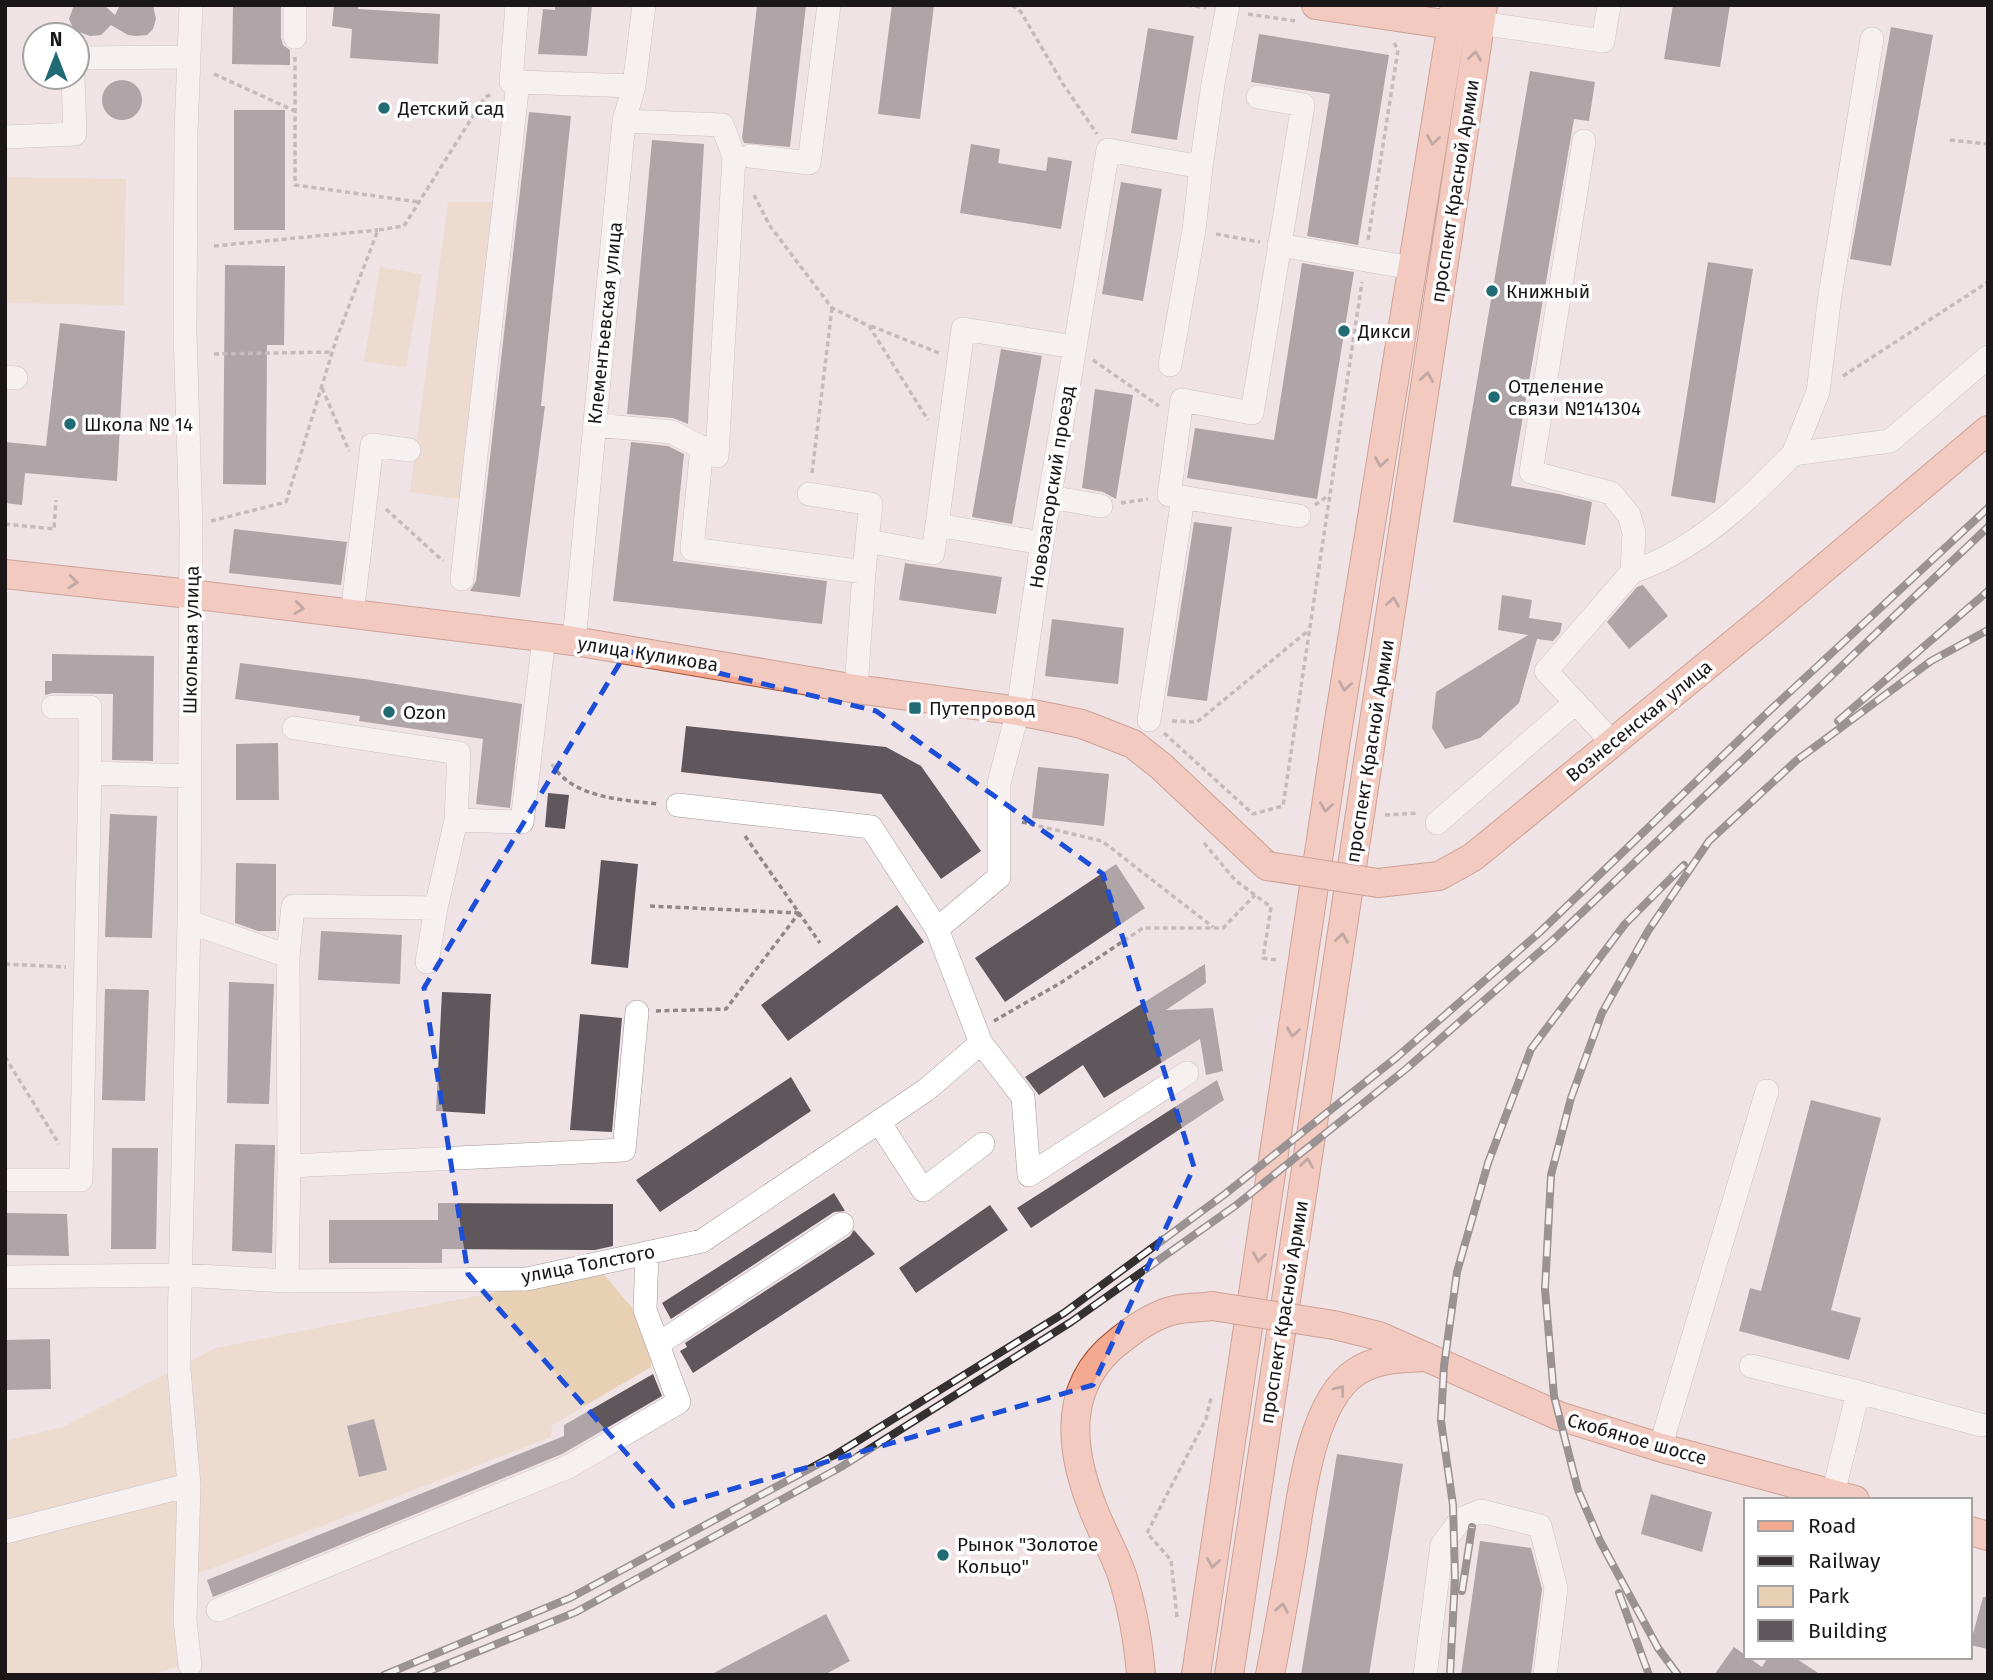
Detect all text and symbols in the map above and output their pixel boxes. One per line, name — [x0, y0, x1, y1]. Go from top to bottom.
north arrow — [21, 21, 91, 91]
text: N — [50, 28, 62, 51]
one-way arrow — [1467, 50, 1482, 62]
street label: проспект Красной Армии — [1426, 78, 1484, 304]
place label: Детский сад — [397, 97, 504, 120]
marker: Детский сад — [376, 100, 392, 116]
one-way arrow — [1425, 134, 1440, 146]
street label: Клементьевская улица — [583, 221, 627, 425]
place label: Книжный — [1506, 280, 1590, 303]
marker: Книжный — [1484, 283, 1500, 299]
place label: Дикси — [1357, 320, 1411, 343]
marker: Дикси — [1336, 323, 1352, 339]
one-way arrow — [1419, 372, 1434, 383]
place label: Отделение связи №141304 — [1508, 375, 1641, 420]
street label: Новозагорский проезд — [1025, 384, 1079, 590]
marker: Отделение связи №141304 — [1486, 389, 1502, 405]
place label: Школа № 14 — [84, 413, 193, 436]
marker: Школа № 14 — [62, 416, 78, 432]
one-way arrow — [1374, 456, 1389, 468]
street label: Школьная улица — [178, 565, 204, 715]
one-way arrow — [67, 574, 79, 589]
one-way arrow — [1385, 597, 1400, 608]
one-way arrow — [293, 600, 305, 615]
street label: улица Куликова — [576, 632, 720, 676]
street label: проспект Красной Армии — [1341, 638, 1399, 864]
street label: Вознесенская улица — [1561, 655, 1717, 787]
one-way arrow — [1338, 680, 1353, 692]
place label: Путепровод — [929, 697, 1035, 720]
marker: Путепровод — [907, 700, 923, 716]
place label: Ozon — [403, 701, 446, 724]
marker: Ozon — [381, 704, 397, 720]
one-way arrow — [1319, 801, 1334, 812]
one-way arrow — [1334, 932, 1349, 944]
one-way arrow — [1285, 1026, 1300, 1037]
one-way arrow — [1299, 1157, 1314, 1169]
street label: проспект Красной Армии — [1255, 1199, 1313, 1425]
street label: улица Толстого — [519, 1240, 657, 1288]
one-way arrow — [1252, 1251, 1267, 1263]
one-way arrow — [1332, 1385, 1345, 1398]
street label: Скобяное шоссе — [1565, 1408, 1709, 1470]
legend — [1744, 1498, 1972, 1659]
text: Road — [1808, 1513, 1856, 1539]
place label: Рынок "Золотое Кольцо" — [957, 1533, 1098, 1578]
marker: Рынок "Золотое Кольцо" — [935, 1547, 951, 1563]
text: Railway — [1808, 1548, 1881, 1574]
one-way arrow — [1206, 1557, 1221, 1569]
text: Park — [1808, 1583, 1850, 1609]
one-way arrow — [1274, 1602, 1289, 1613]
text: Building — [1808, 1618, 1887, 1644]

